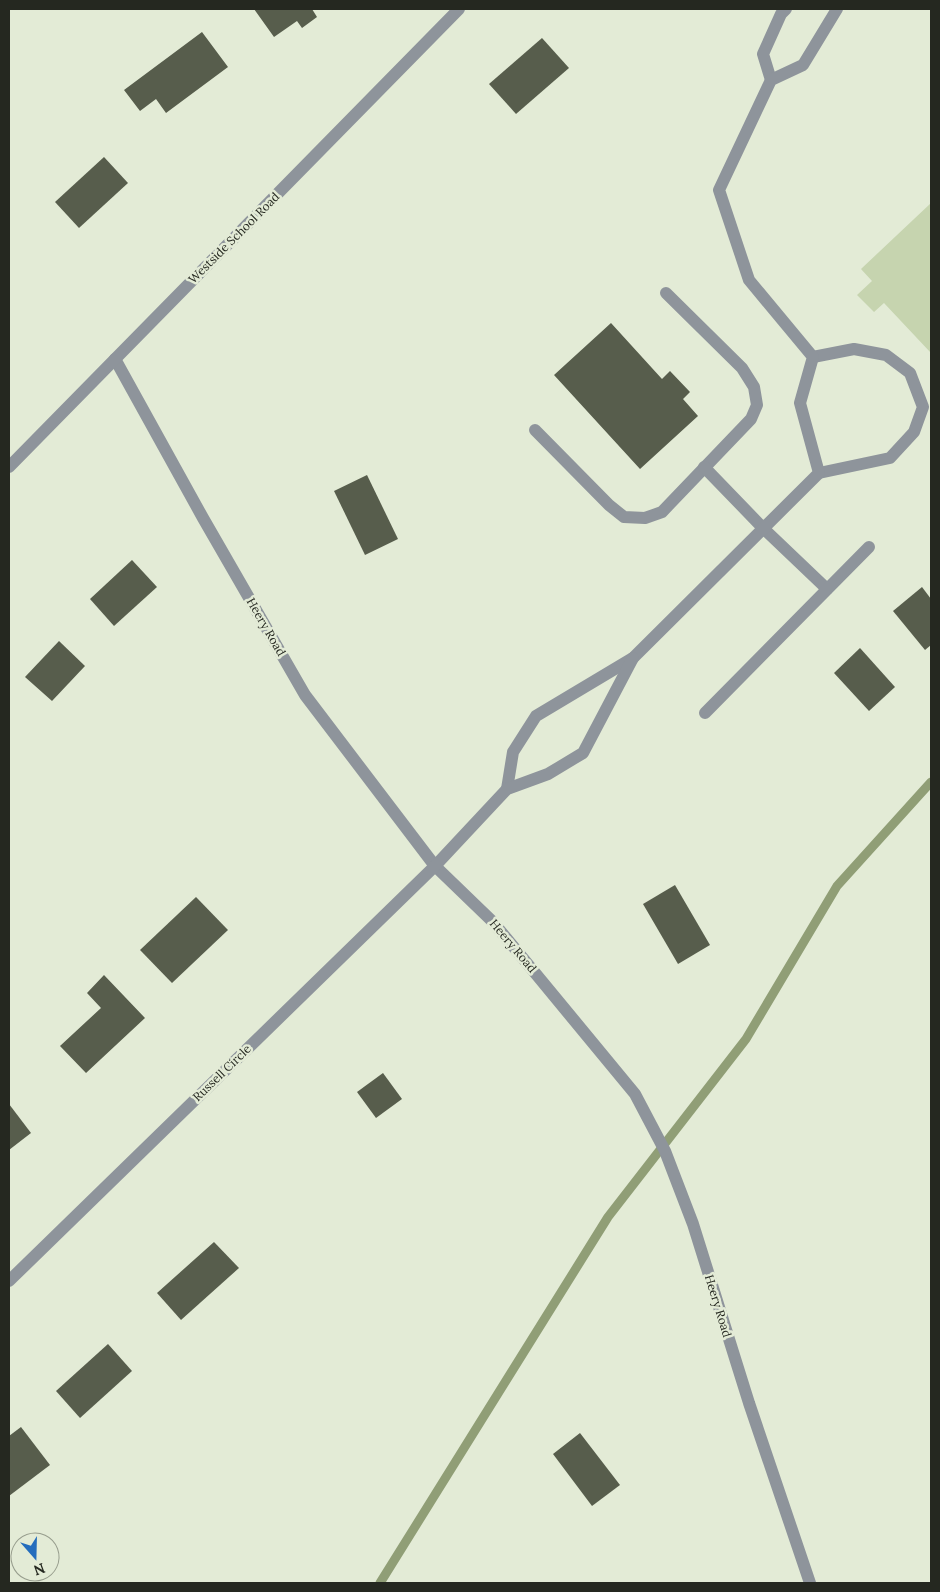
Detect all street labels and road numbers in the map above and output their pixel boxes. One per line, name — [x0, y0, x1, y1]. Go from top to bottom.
street label: Westside School Road — [185, 189, 282, 286]
street label: Heery Road — [244, 595, 289, 659]
street label: Heery Road — [487, 916, 540, 975]
street label: Russell Circle — [189, 1041, 254, 1104]
street label: Heery Road — [702, 1273, 735, 1339]

